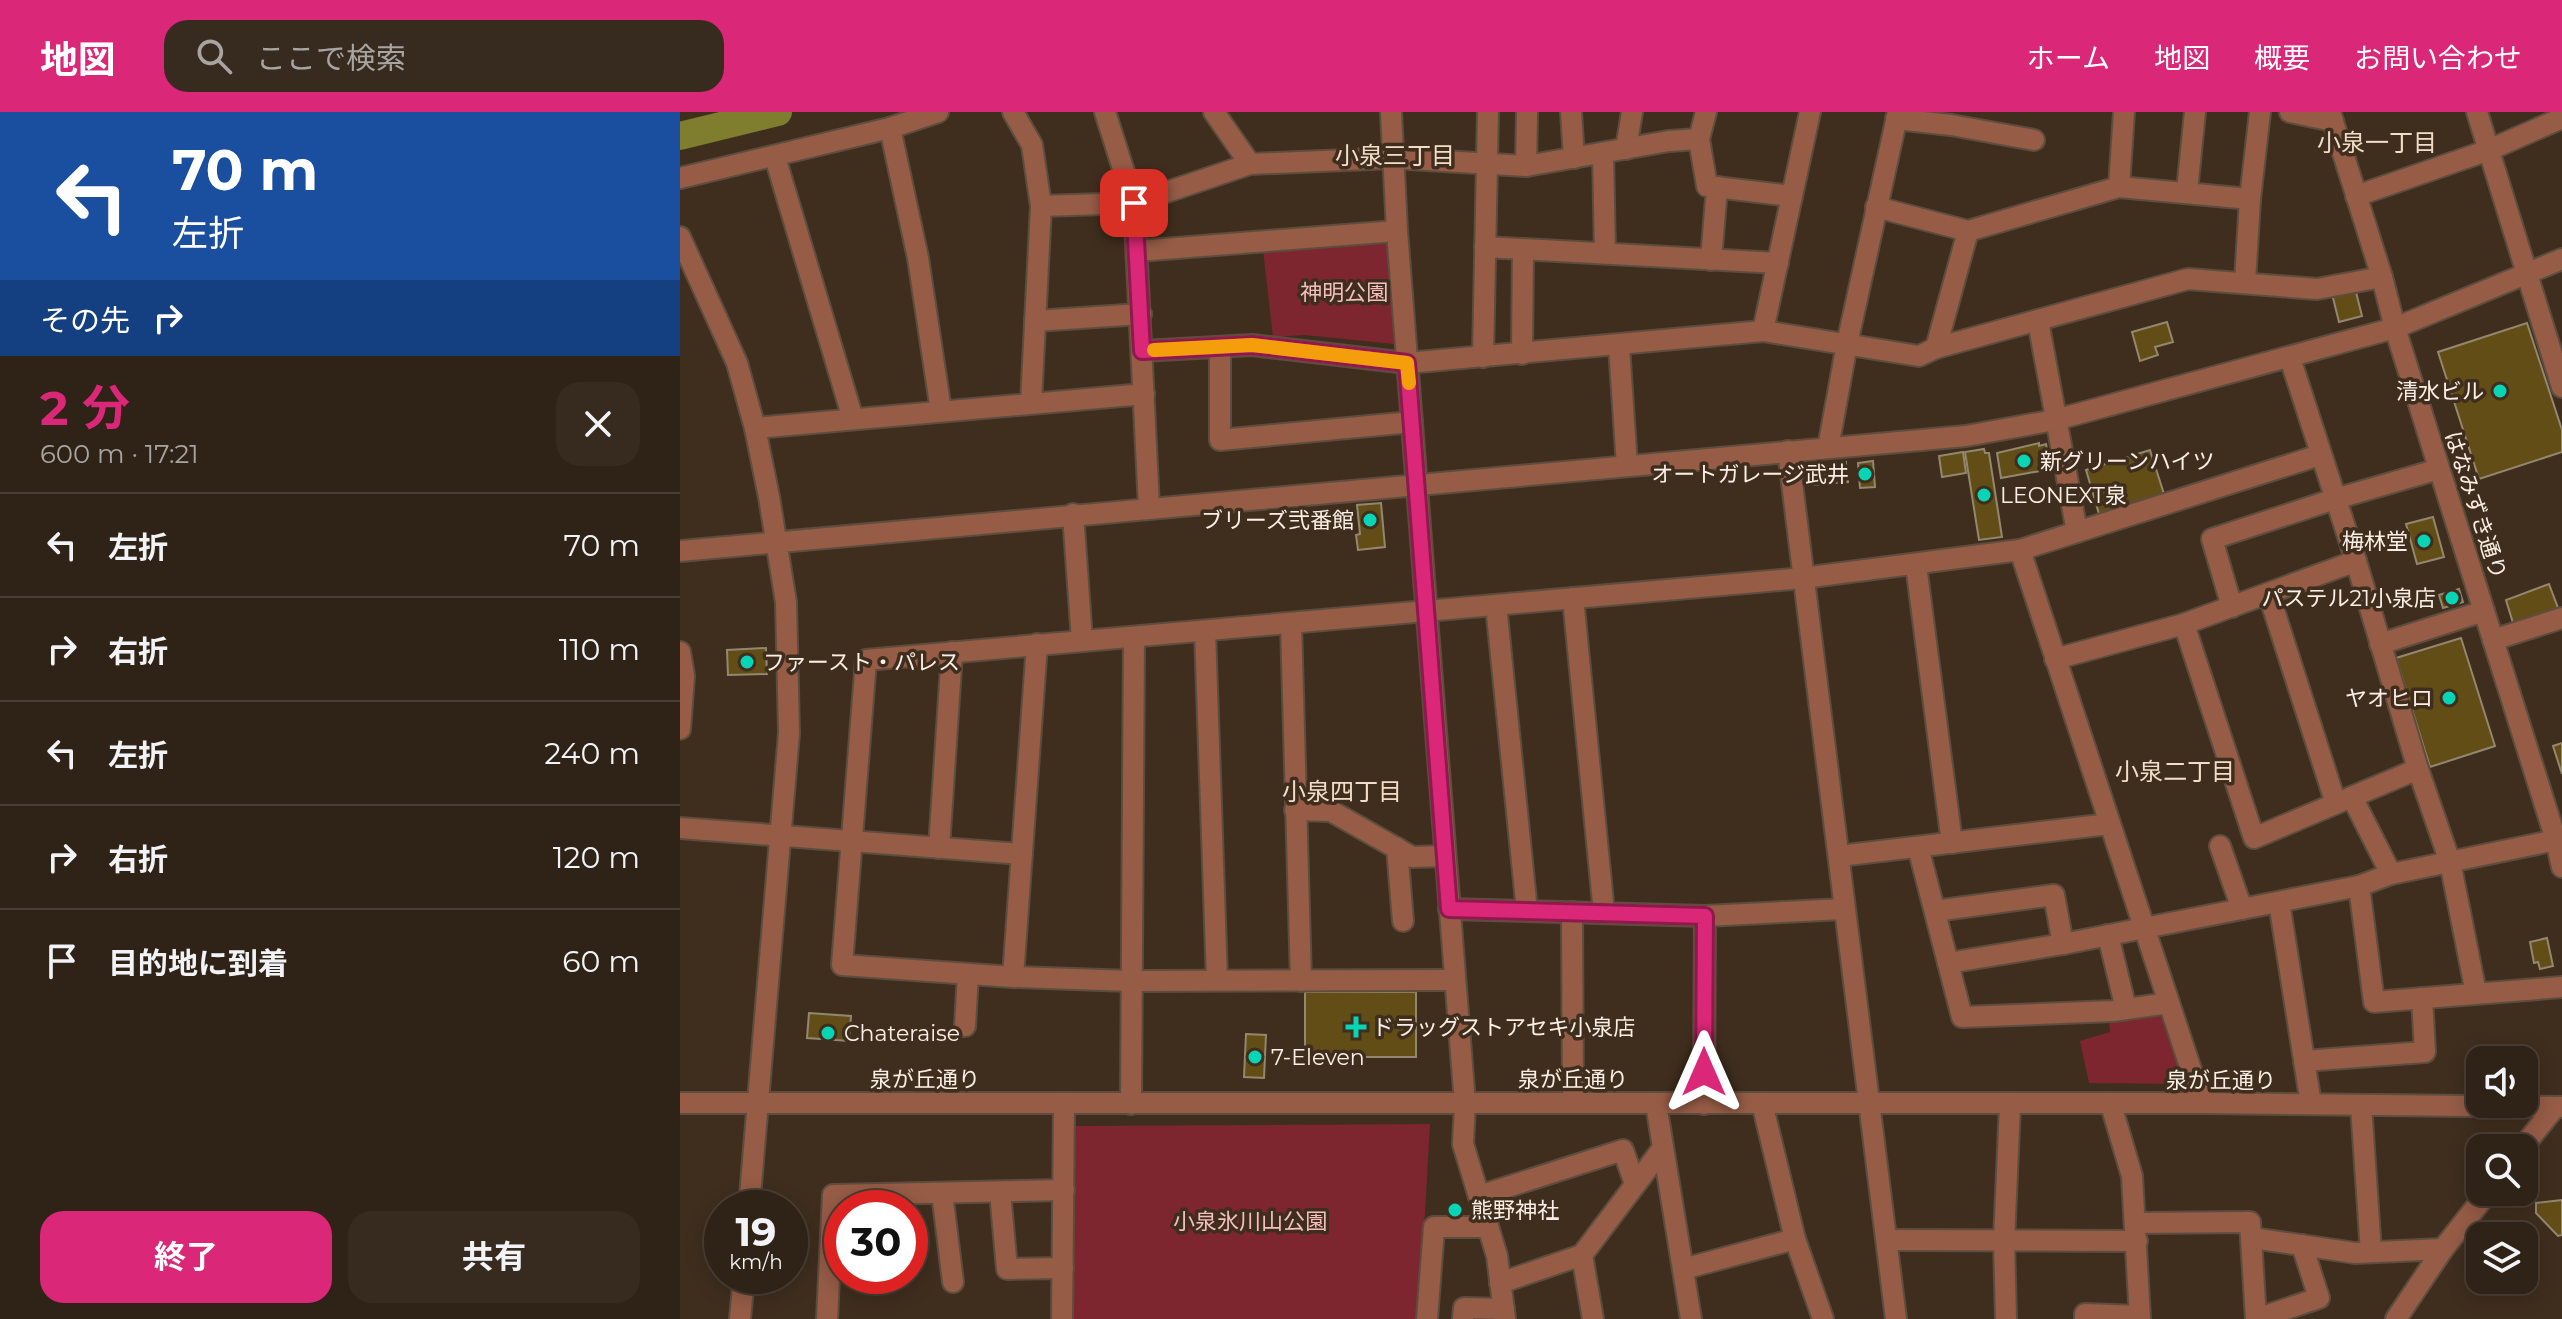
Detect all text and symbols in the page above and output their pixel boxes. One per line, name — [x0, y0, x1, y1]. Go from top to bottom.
search box — [164, 20, 724, 92]
icon: search — [192, 34, 236, 78]
text: 地図 — [40, 36, 116, 83]
text: ここで検索 — [256, 40, 406, 77]
text: ホーム — [2027, 41, 2110, 75]
text: 地図 — [2154, 41, 2210, 75]
text: 概要 — [2254, 41, 2310, 75]
text: お問い合わせ — [2354, 41, 2522, 75]
district label: 小泉一丁目 — [2317, 128, 2437, 157]
text: 70 m — [172, 136, 318, 204]
district label: 小泉三丁目 — [1335, 141, 1455, 170]
icon: left — [40, 144, 144, 248]
pin — [1100, 169, 1168, 237]
icon: arrive — [1112, 181, 1156, 225]
text: 左折 — [172, 211, 244, 255]
park label: 神明公園 — [1300, 279, 1388, 306]
icon: right — [146, 296, 190, 340]
text: その先 — [40, 302, 130, 339]
place label: 清水ビル — [2396, 378, 2484, 405]
text: 2 分 — [40, 379, 130, 437]
button: close — [556, 382, 640, 466]
marker: 清水ビル — [2491, 382, 2509, 400]
street label: はなみずき通り — [2439, 428, 2512, 583]
text: 600 m · 17:21 — [40, 438, 199, 470]
place label: 新グリーンハイツ — [2040, 448, 2214, 475]
marker: 新グリーンハイツ — [2015, 452, 2033, 470]
place label: オートガレージ武井 — [1651, 461, 1849, 488]
marker: オートガレージ武井 — [1856, 465, 1874, 483]
place label: LEONEXT泉 — [2000, 482, 2127, 509]
marker: LEONEXT泉 — [1975, 486, 1993, 504]
place label: ブリーズ弐番館 — [1201, 507, 1354, 534]
marker: ブリーズ弐番館 — [1361, 511, 1379, 529]
icon: left — [40, 523, 84, 567]
text: 70 m — [563, 527, 640, 564]
place label: 梅林堂 — [2342, 528, 2408, 555]
text: 左折 — [108, 529, 168, 566]
marker: 梅林堂 — [2415, 532, 2433, 550]
place label: パステル21小泉店 — [2262, 585, 2436, 612]
marker: パステル21小泉店 — [2443, 589, 2461, 607]
icon: right — [40, 627, 84, 671]
text: 110 m — [559, 631, 640, 668]
text: 右折 — [108, 633, 168, 670]
place label: ファースト・パレス — [763, 649, 960, 676]
marker: ファースト・パレス — [738, 653, 756, 671]
place label: ヤオヒロ — [2345, 685, 2433, 712]
marker: ヤオヒロ — [2440, 689, 2458, 707]
icon: left — [40, 731, 84, 775]
text: 240 m — [544, 735, 640, 772]
text: 左折 — [108, 737, 168, 774]
district label: 小泉二丁目 — [2115, 757, 2235, 786]
district label: 小泉四丁目 — [1282, 777, 1402, 806]
icon: right — [40, 835, 84, 879]
text: 120 m — [553, 839, 640, 876]
text: 右折 — [108, 841, 168, 878]
icon: arrive — [40, 939, 84, 983]
text: 60 m — [562, 943, 640, 980]
text: 目的地に到着 — [108, 945, 288, 982]
place label: ドラッグストアセキ小泉店 — [1372, 1014, 1636, 1041]
marker: ドラッグストアセキ小泉店 — [1347, 1018, 1365, 1036]
place label: Chateraise — [844, 1020, 960, 1047]
marker: Chateraise — [819, 1024, 837, 1042]
position arrow — [1662, 1030, 1746, 1114]
place label: 7-Eleven — [1271, 1044, 1365, 1071]
map controls — [2466, 1046, 2538, 1294]
button: sound — [2466, 1046, 2538, 1118]
marker: 7-Eleven — [1246, 1048, 1264, 1066]
street label: 泉が丘通り — [870, 1066, 980, 1093]
street label: 泉が丘通り — [1518, 1066, 1628, 1093]
street label: 泉が丘通り — [2166, 1067, 2276, 1094]
button: search — [2466, 1134, 2538, 1206]
speed limit sign: 30 — [824, 1190, 928, 1294]
place label: 熊野神社 — [1471, 1197, 1559, 1224]
marker: 熊野神社 — [1446, 1201, 1464, 1219]
text: 19 — [735, 1207, 777, 1256]
park label: 小泉氷川山公園 — [1173, 1208, 1327, 1235]
button: 終了 — [40, 1211, 332, 1303]
button: 共有 — [348, 1211, 640, 1303]
button: layers — [2466, 1222, 2538, 1294]
text: km/h — [729, 1250, 783, 1274]

